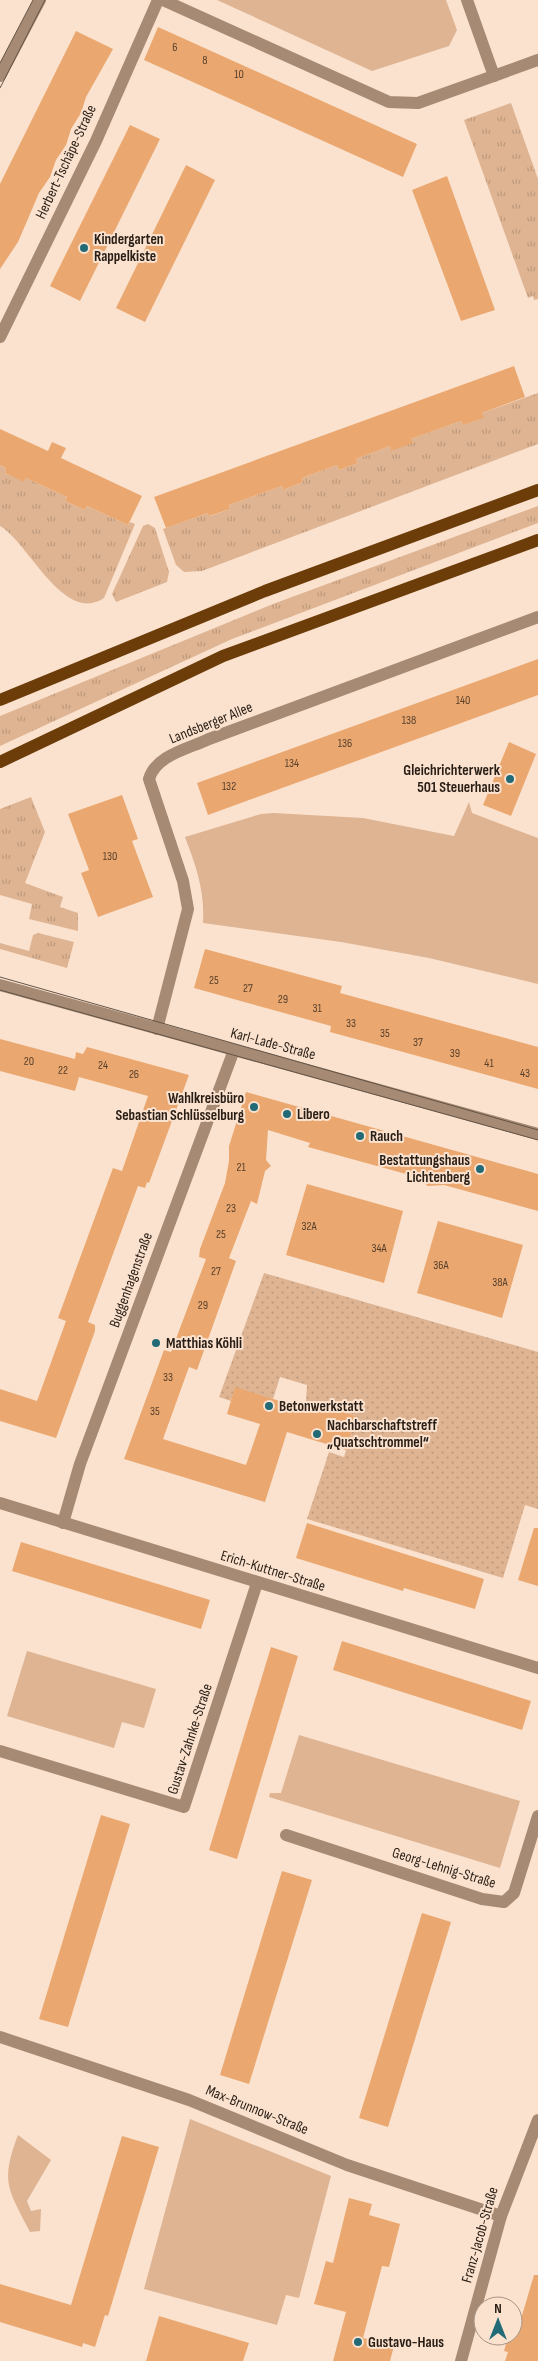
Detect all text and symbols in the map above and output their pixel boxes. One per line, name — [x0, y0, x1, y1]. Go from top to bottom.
house number: 6 — [172, 40, 178, 55]
house number: 8 — [202, 53, 208, 68]
house number: 10 — [234, 67, 244, 82]
street label: Herbert-Tschäpe-Straße — [31, 102, 101, 222]
place label: Kindergarten Rappelkiste — [94, 230, 164, 266]
marker: Kindergarten Rappelkiste — [78, 242, 90, 254]
house number: 140 — [456, 693, 470, 708]
street label: Landsberger Allee — [166, 698, 256, 748]
house number: 138 — [402, 713, 416, 728]
house number: 136 — [338, 736, 352, 751]
house number: 134 — [285, 756, 299, 771]
place label: Gleichrichterwerk 501 Steuerhaus — [403, 761, 501, 797]
marker: Gleichrichterwerk 501 Steuerhaus — [504, 773, 516, 785]
house number: 132 — [222, 779, 236, 794]
house number: 130 — [103, 849, 117, 864]
house number: 25 — [209, 973, 219, 988]
house number: 27 — [243, 981, 253, 996]
house number: 29 — [278, 992, 288, 1007]
house number: 31 — [312, 1001, 322, 1016]
house number: 33 — [346, 1016, 356, 1031]
street label: Karl-Lade-Straße — [228, 1024, 318, 1064]
house number: 35 — [380, 1026, 390, 1041]
house number: 37 — [413, 1035, 423, 1050]
house number: 39 — [450, 1046, 460, 1061]
house number: 20 — [24, 1054, 34, 1069]
house number: 41 — [484, 1056, 494, 1071]
house number: 24 — [98, 1058, 108, 1073]
house number: 22 — [58, 1063, 68, 1078]
house number: 43 — [520, 1066, 530, 1081]
house number: 26 — [129, 1067, 139, 1082]
place label: Wahlkreisbüro Sebastian Schlüsselburg — [115, 1089, 245, 1125]
marker: Wahlkreisbüro Sebastian Schlüsselburg — [248, 1101, 260, 1113]
place label: Libero — [297, 1105, 330, 1124]
marker: Libero — [281, 1108, 293, 1120]
place label: Rauch — [370, 1127, 403, 1146]
marker: Rauch — [354, 1130, 366, 1142]
place label: Bestattungshaus Lichtenberg — [379, 1151, 471, 1187]
house number: 21 — [236, 1160, 246, 1175]
marker: Bestattungshaus Lichtenberg — [474, 1163, 486, 1175]
house number: 23 — [226, 1201, 236, 1216]
house number: 32A — [301, 1219, 317, 1234]
house number: 25 — [216, 1227, 226, 1242]
street label: Buggenhagenstraße — [105, 1230, 157, 1330]
house number: 34A — [371, 1241, 387, 1256]
house number: 36A — [433, 1258, 450, 1273]
house number: 27 — [211, 1264, 221, 1279]
house number: 38A — [492, 1275, 509, 1290]
house number: 29 — [198, 1298, 208, 1313]
place label: Matthias Köhli — [166, 1334, 242, 1353]
marker: Matthias Köhli — [150, 1337, 162, 1349]
house number: 33 — [163, 1370, 173, 1385]
place label: Betonwerkstatt — [279, 1397, 364, 1416]
marker: Betonwerkstatt — [263, 1400, 275, 1412]
house number: 35 — [150, 1404, 160, 1419]
place label: Nachbarschaftstreff „Quatschtrommel“ — [327, 1416, 438, 1452]
marker: Nachbarschaftstreff „Quatschtrommel“ — [311, 1428, 323, 1440]
street label: Erich-Kuttner-Straße — [218, 1546, 328, 1596]
street label: Gustav-Zahnke-Straße — [163, 1681, 217, 1797]
street label: Georg-Lehnig-Straße — [390, 1843, 498, 1893]
street label: Max-Brunnow-Straße — [203, 2081, 311, 2139]
street label: Franz-Jacob-Straße — [457, 2185, 503, 2285]
north arrow — [473, 2296, 523, 2346]
text: N — [494, 2300, 502, 2317]
place label: Gustavo-Haus — [368, 2333, 444, 2352]
marker: Gustavo-Haus — [352, 2336, 364, 2348]

